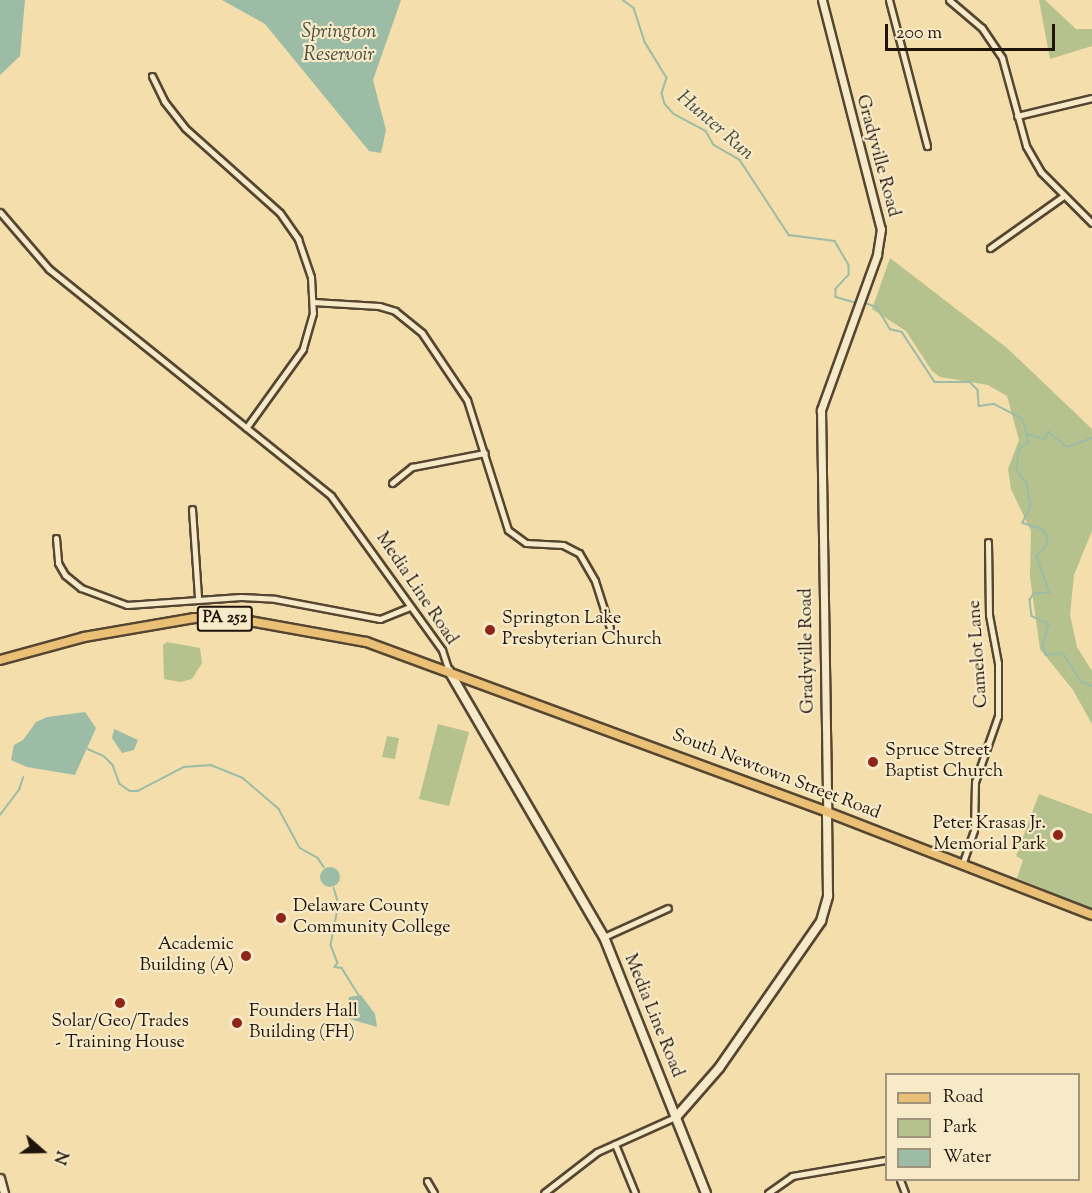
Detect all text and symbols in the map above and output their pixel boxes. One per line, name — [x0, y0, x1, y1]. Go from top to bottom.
scale bar — [888, 12, 1058, 50]
water label: Springton Reservoir — [301, 20, 377, 67]
text: 200 m — [896, 21, 942, 47]
water label: Hunter Run — [671, 86, 759, 166]
street label: Gradyville Road — [850, 93, 904, 219]
street label: Media Line Road — [370, 529, 462, 649]
street label: Gradyville Road — [796, 588, 820, 714]
street label: Camelot Lane — [964, 599, 994, 709]
road number: PA 252 — [196, 606, 254, 632]
place label: Springton Lake Presbyterian Church — [502, 609, 662, 652]
marker: Springton Lake Presbyterian Church — [483, 623, 497, 637]
street label: South Newtown Street Road — [669, 725, 883, 825]
place label: Spruce Street Baptist Church — [885, 741, 1003, 783]
marker: Spruce Street Baptist Church — [866, 755, 880, 769]
place label: Peter Krasas Jr. Memorial Park — [933, 814, 1046, 856]
marker: Peter Krasas Jr. Memorial Park — [1051, 828, 1065, 842]
place label: Delaware County Community College — [293, 897, 451, 940]
marker: Delaware County Community College — [274, 911, 288, 925]
place label: Academic Building (A) — [139, 935, 234, 978]
marker: Academic Building (A) — [239, 949, 253, 963]
street label: Media Line Road — [618, 951, 688, 1081]
marker: Solar/Geo/Trades - Training House — [113, 996, 127, 1010]
place label: Founders Hall Building (FH) — [249, 1002, 358, 1044]
place label: Solar/Geo/Trades - Training House — [51, 1012, 189, 1054]
marker: Founders Hall Building (FH) — [230, 1016, 244, 1030]
legend — [885, 1073, 1080, 1181]
text: Road — [943, 1085, 983, 1111]
text: Park — [943, 1115, 977, 1141]
north arrow — [12, 1121, 72, 1181]
text: Water — [943, 1145, 991, 1171]
text: N — [46, 1147, 72, 1167]

